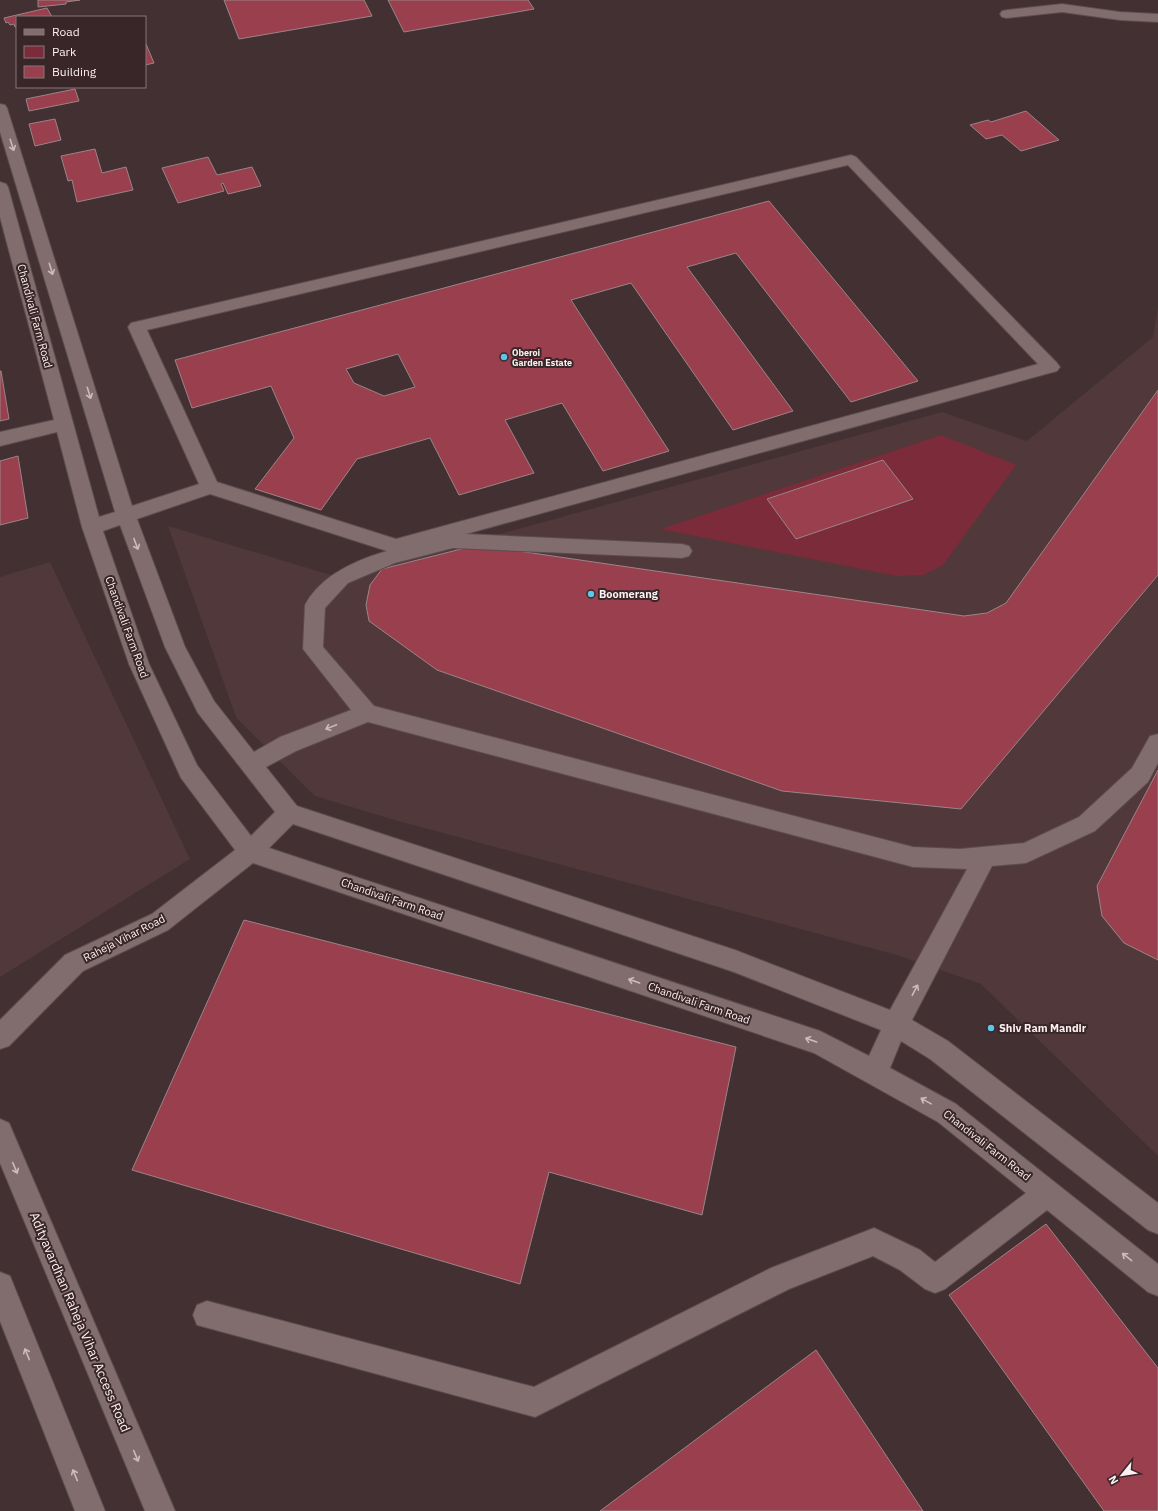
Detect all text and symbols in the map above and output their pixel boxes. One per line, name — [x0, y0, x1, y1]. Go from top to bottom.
legend — [16, 16, 146, 88]
text: Road — [52, 24, 80, 39]
text: Park — [52, 44, 77, 59]
text: Building — [52, 64, 97, 79]
one-way arrow — [9, 138, 16, 151]
one-way arrow — [48, 262, 55, 275]
street label: Chandivali Farm Road — [14, 263, 56, 369]
place label: Oberoi Garden Estate — [512, 347, 572, 368]
marker: Oberoi Garden Estate — [499, 352, 509, 362]
one-way arrow — [85, 387, 93, 399]
one-way arrow — [133, 537, 141, 549]
street label: Chandivali Farm Road — [102, 574, 152, 680]
place label: Boomerang — [599, 587, 659, 601]
marker: Boomerang — [586, 589, 596, 599]
one-way arrow — [325, 724, 337, 732]
street label: Chandivali Farm Road — [339, 875, 445, 923]
street label: Raheja Vihar Road — [81, 911, 167, 965]
one-way arrow — [628, 977, 641, 984]
street label: Chandivali Farm Road — [646, 979, 752, 1027]
one-way arrow — [911, 984, 919, 996]
place label: Shiv Ram Mandir — [999, 1021, 1087, 1035]
marker: Shiv Ram Mandir — [986, 1023, 996, 1033]
one-way arrow — [804, 1036, 817, 1043]
one-way arrow — [920, 1096, 932, 1104]
street label: Chandivali Farm Road — [941, 1107, 1033, 1183]
one-way arrow — [12, 1162, 19, 1174]
street label: Adityavardhan Raheja Vihar Access Road — [26, 1209, 134, 1435]
one-way arrow — [1122, 1253, 1133, 1262]
one-way arrow — [23, 1348, 30, 1360]
one-way arrow — [133, 1449, 141, 1461]
north arrow — [1102, 1455, 1142, 1495]
one-way arrow — [71, 1469, 79, 1481]
text: N — [1105, 1473, 1121, 1487]

